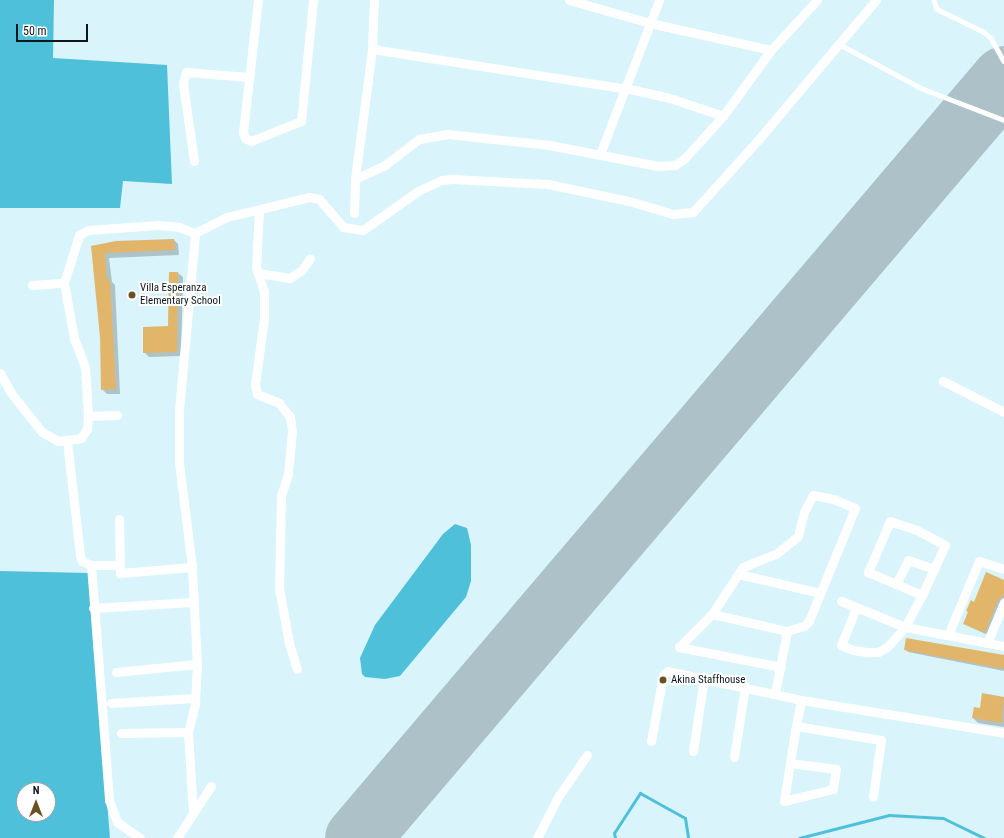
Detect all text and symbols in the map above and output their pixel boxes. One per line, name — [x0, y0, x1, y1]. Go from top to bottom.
scale bar — [18, 16, 90, 42]
text: 50 m — [23, 24, 47, 38]
place label: Villa Esperanza Elementary School — [140, 282, 221, 308]
marker: Villa Esperanza Elementary School — [127, 290, 137, 300]
place label: Akina Staffhouse — [671, 673, 745, 687]
marker: Akina Staffhouse — [658, 675, 668, 685]
north arrow — [16, 782, 56, 822]
text: N — [33, 784, 39, 797]

